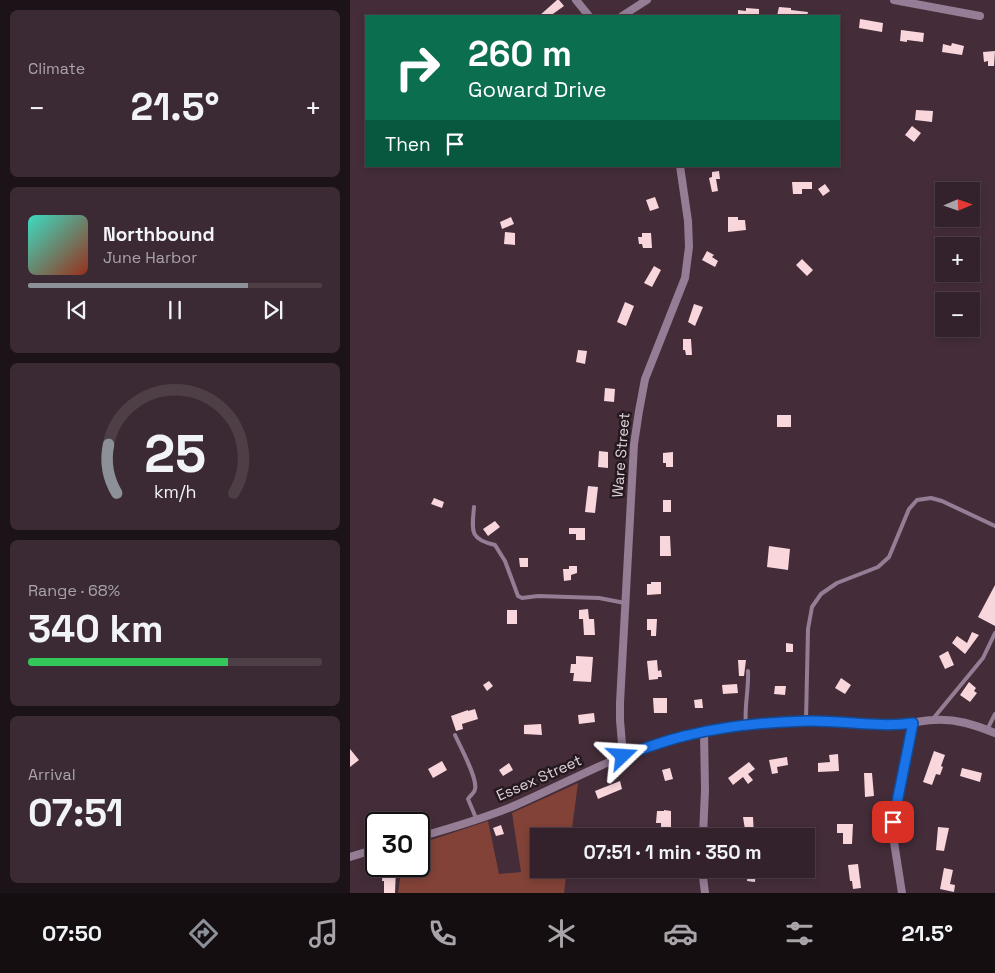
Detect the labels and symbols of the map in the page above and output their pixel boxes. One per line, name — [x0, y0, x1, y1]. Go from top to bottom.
north arrow — [935, 182, 980, 228]
street label: Ware Street — [607, 411, 634, 498]
position arrow — [596, 729, 648, 781]
street label: Essex Street — [493, 750, 584, 805]
pin — [872, 801, 914, 843]
speed limit sign: 30 — [365, 812, 430, 877]

